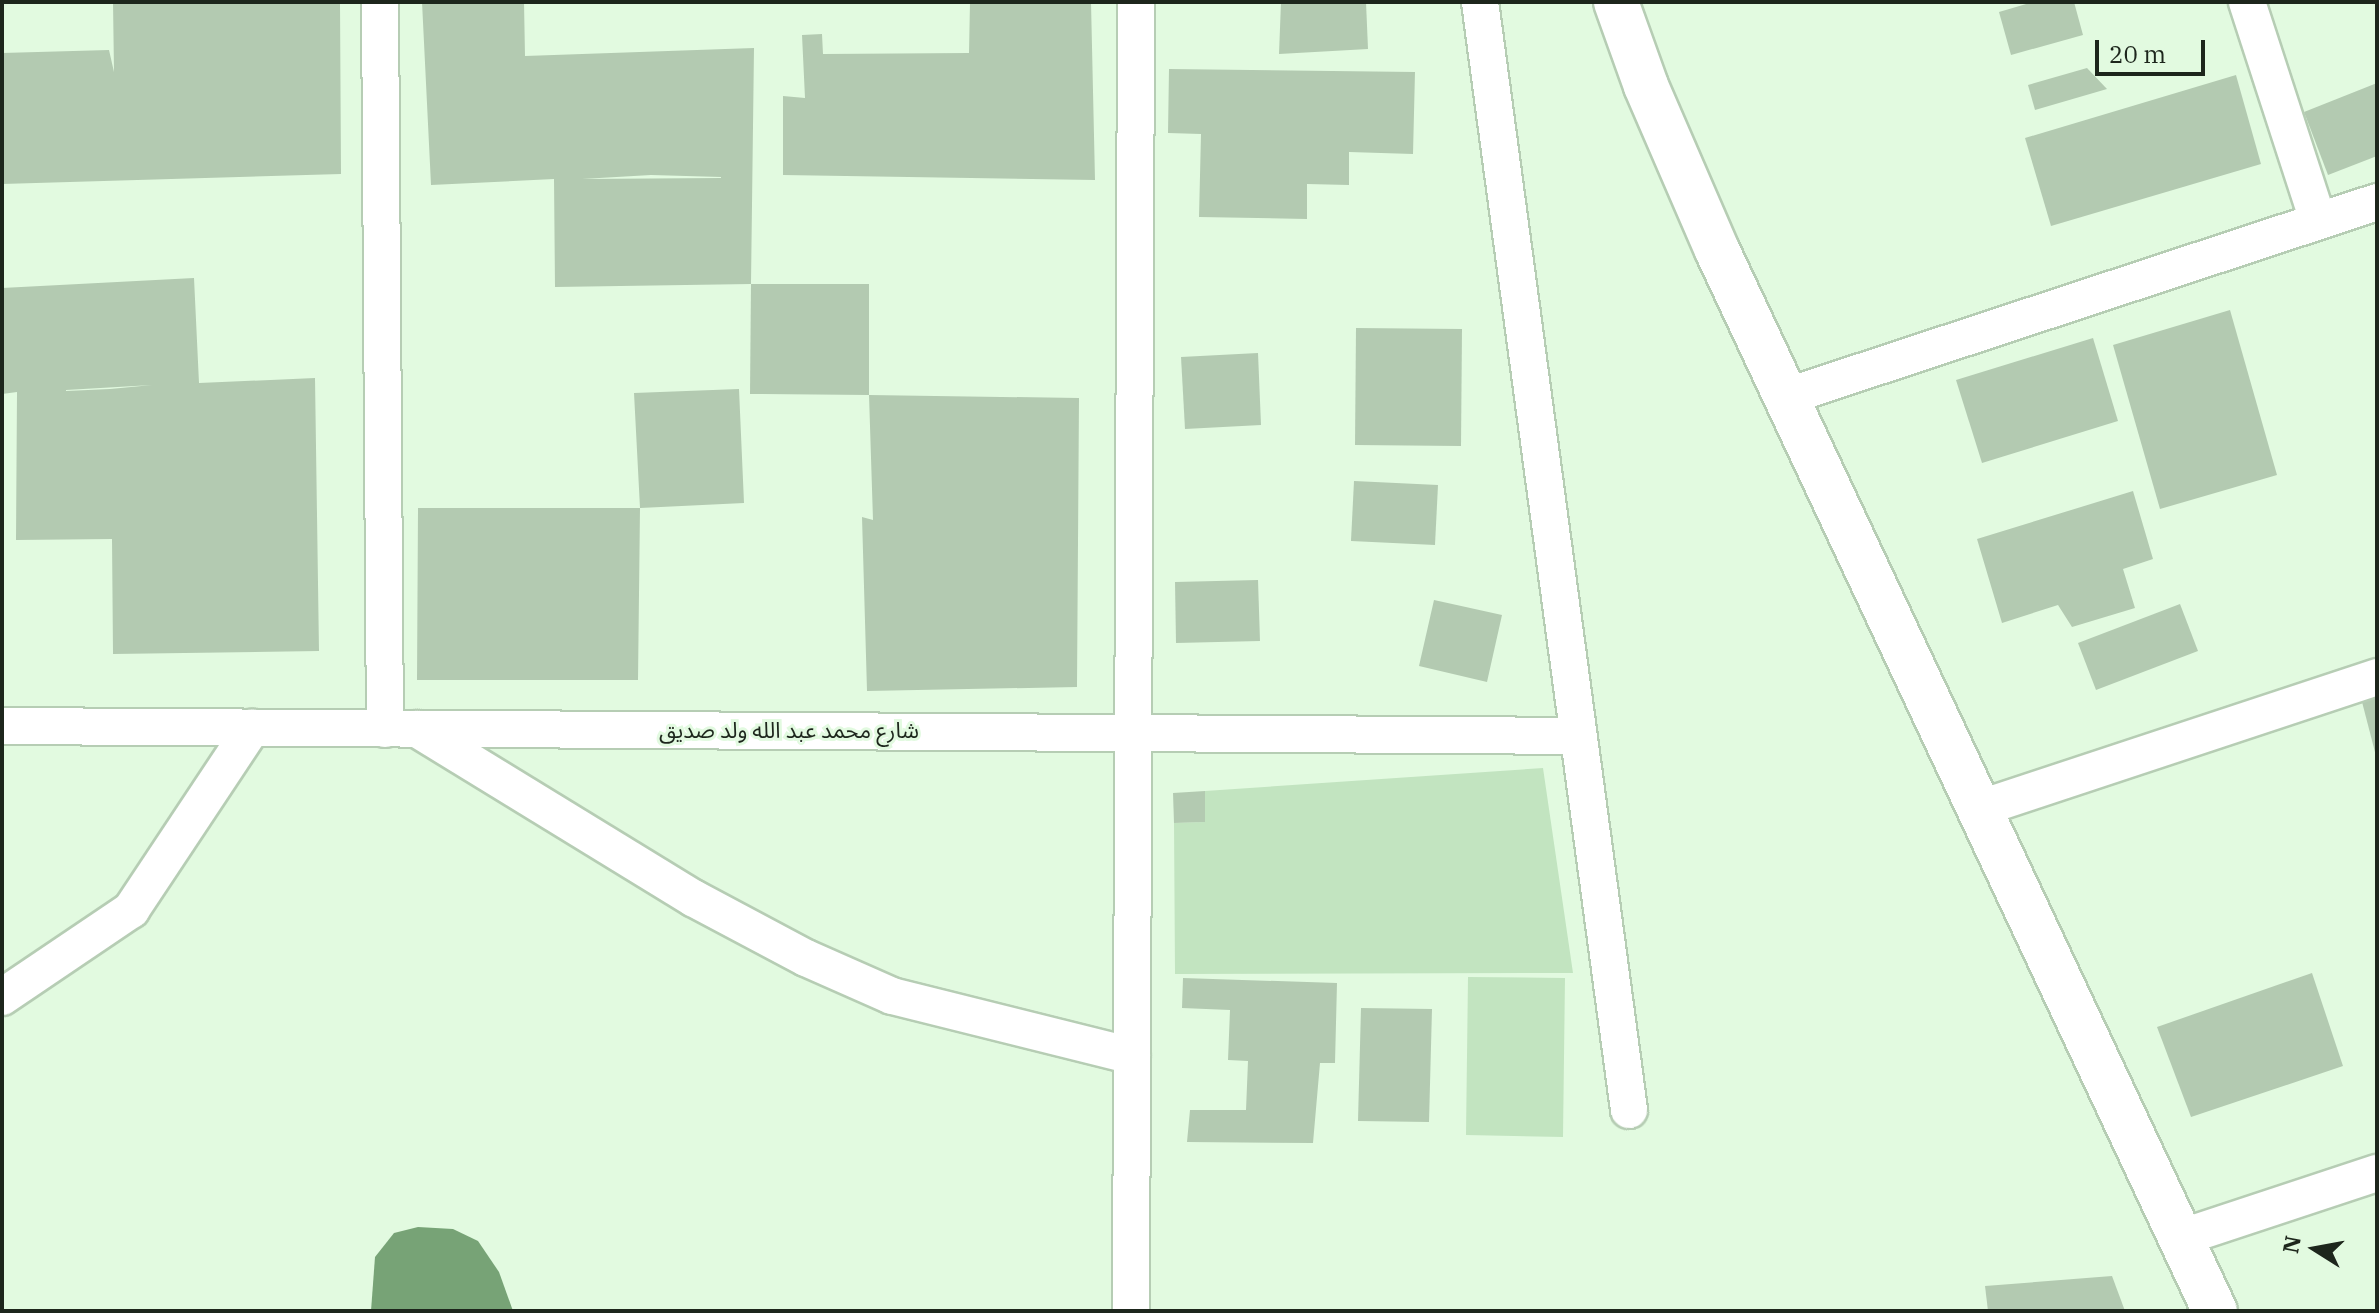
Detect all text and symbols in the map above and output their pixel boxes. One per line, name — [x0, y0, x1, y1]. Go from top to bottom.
scale bar — [2099, 24, 2209, 74]
text: 20 m — [2109, 38, 2166, 70]
street label: شارع محمد عبد الله ولد صديق — [659, 717, 919, 743]
north arrow — [2275, 1209, 2355, 1289]
text: N — [2275, 1233, 2307, 1256]

